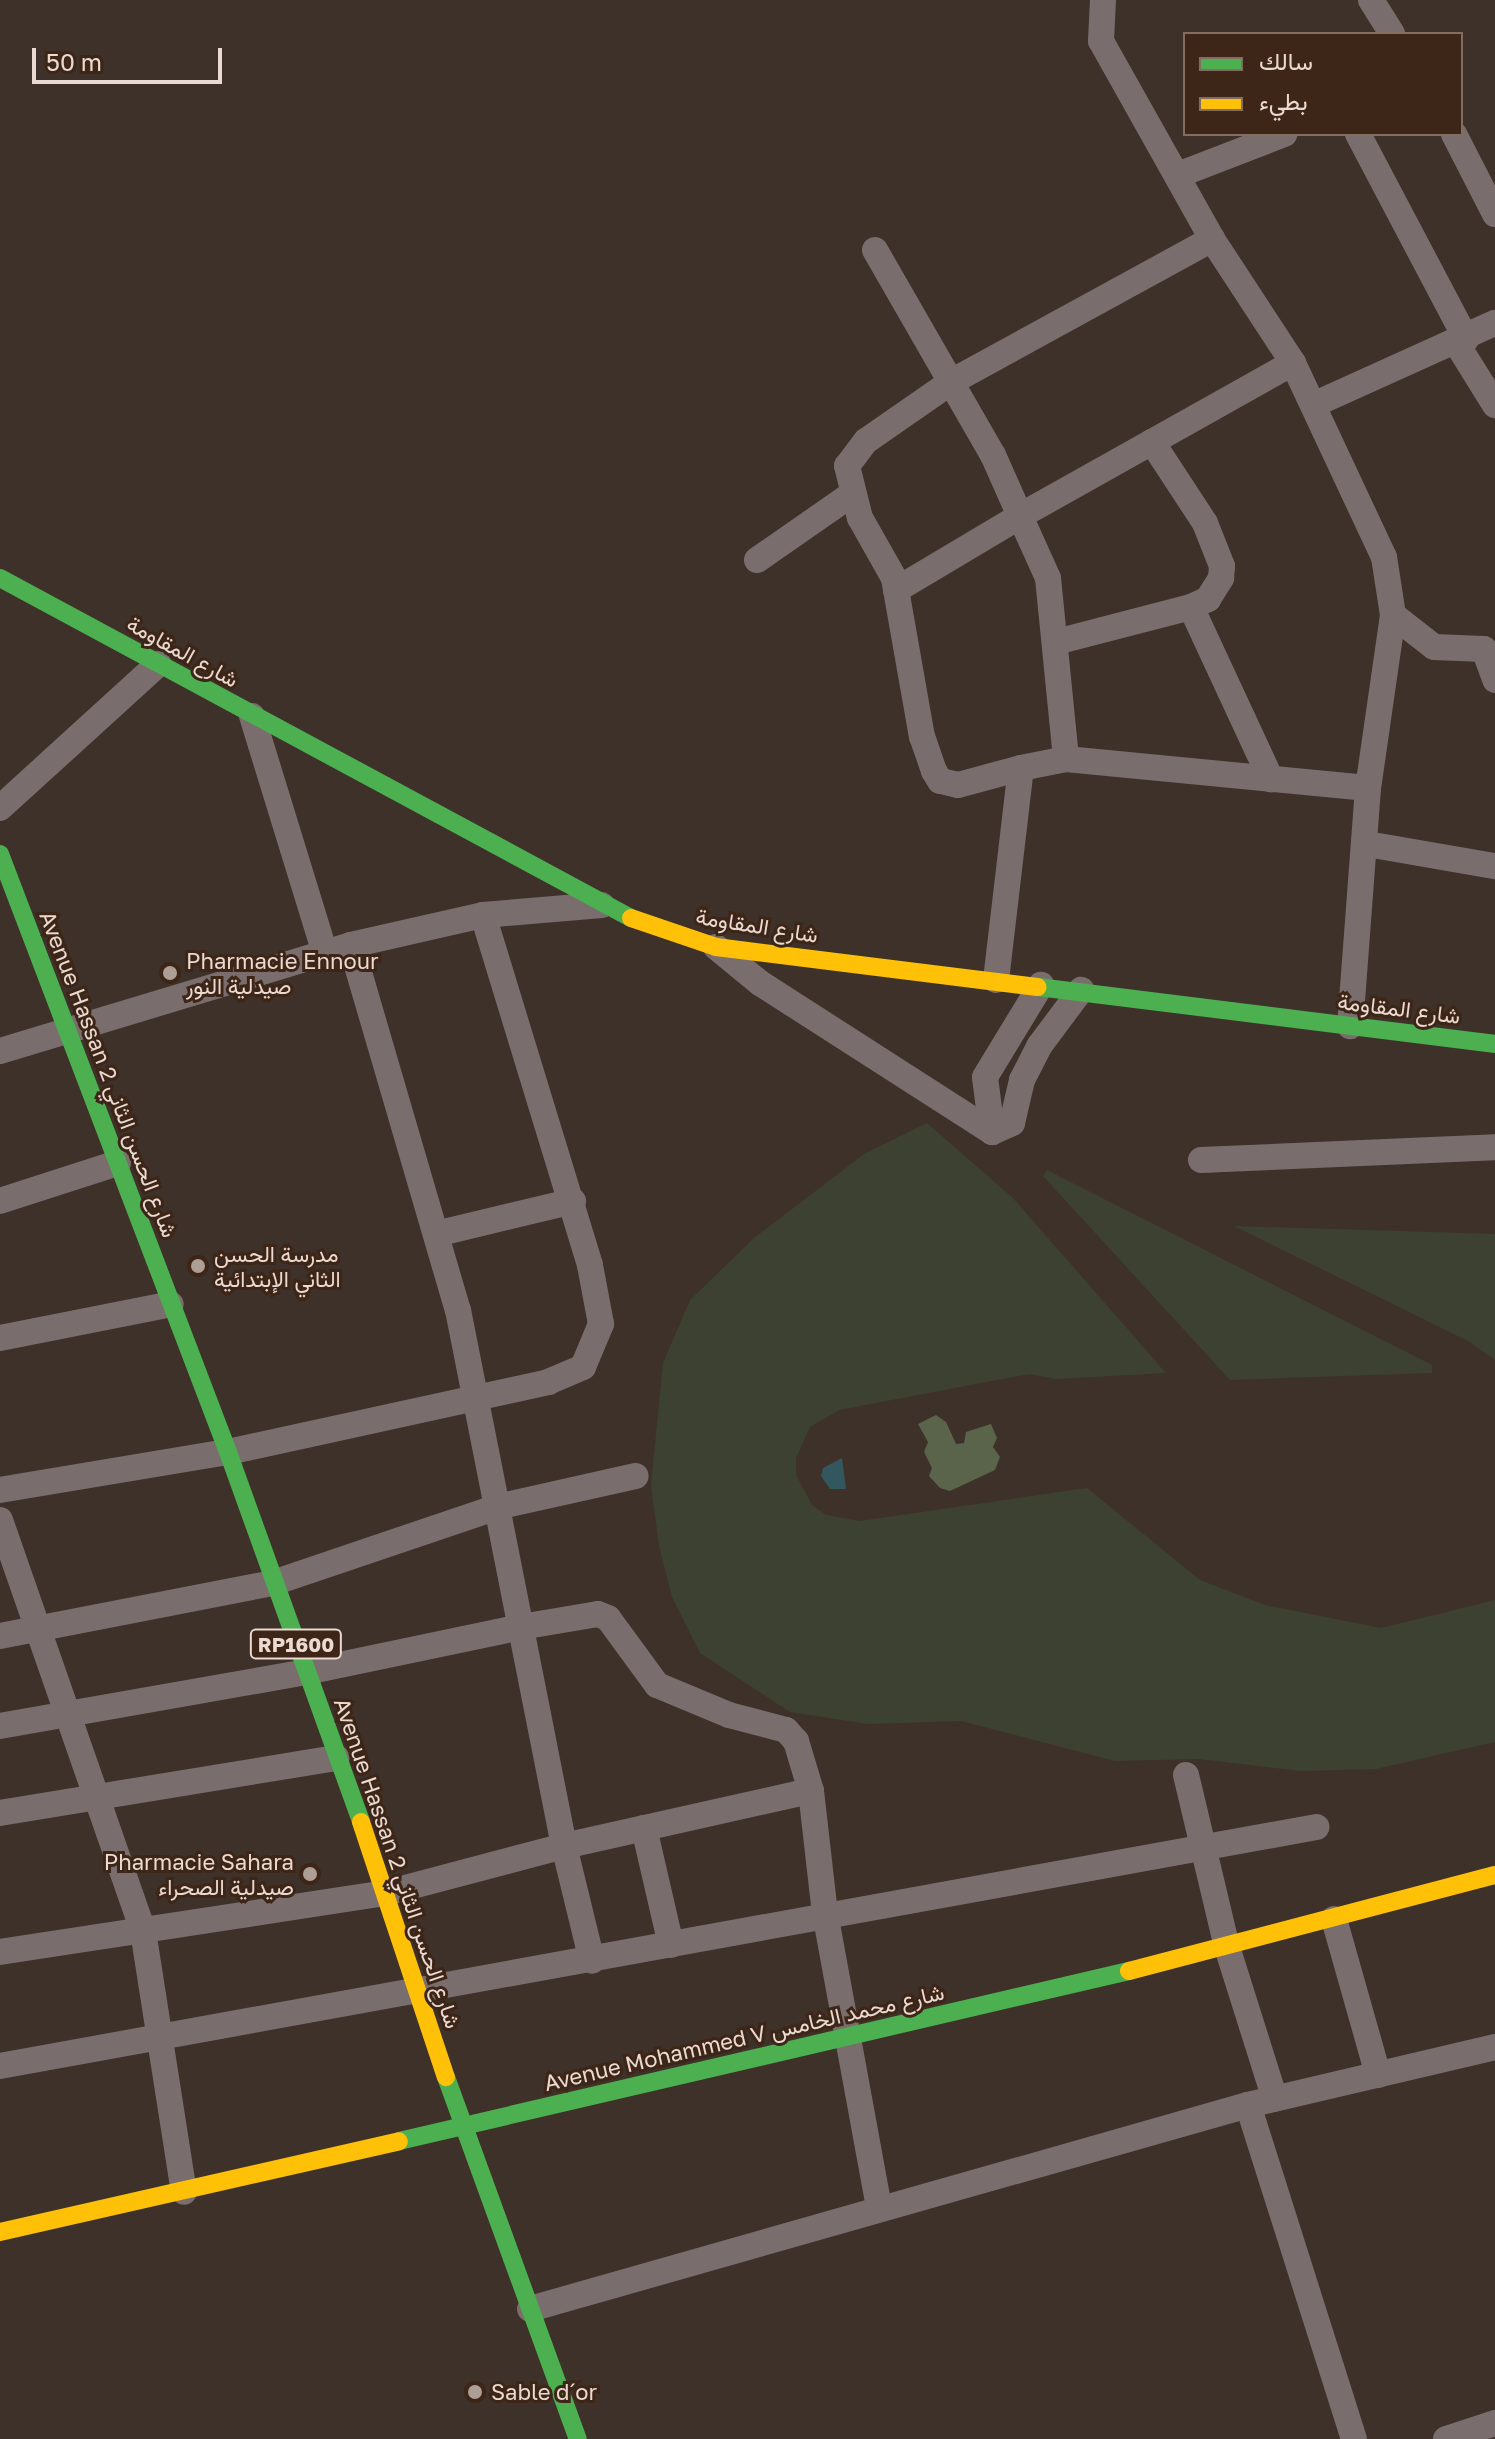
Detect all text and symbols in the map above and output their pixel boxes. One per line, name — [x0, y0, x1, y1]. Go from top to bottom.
scale bar — [36, 32, 226, 82]
legend — [1183, 32, 1463, 136]
text: سالك — [1259, 46, 1313, 75]
text: 50 m — [46, 47, 102, 76]
text: بطيء — [1259, 86, 1308, 115]
street label: شارع المقاومة — [123, 610, 243, 692]
street label: شارع المقاومة — [694, 902, 820, 948]
street label: Avenue Hassan 2 شارع الحسن الثاني — [34, 907, 184, 1241]
place label: Pharmacie Ennour صيدلية النور — [186, 947, 379, 998]
marker: Pharmacie Ennour صيدلية النور — [161, 964, 179, 982]
street label: شارع المقاومة — [1336, 987, 1462, 1029]
place label: مدرسة الحسن الثاني الإبتدائية — [214, 1240, 341, 1292]
marker: مدرسة الحسن الثاني الإبتدائية — [189, 1257, 207, 1275]
road number: RP1600 — [248, 1628, 344, 1660]
street label: Avenue Hassan 2 شارع الحسن الثاني — [329, 1694, 467, 2032]
place label: Pharmacie Sahara صيدلية الصحراء — [104, 1848, 294, 1900]
marker: Pharmacie Sahara صيدلية الصحراء — [301, 1865, 319, 1883]
street label: Avenue Mohammed V شارع محمد الخامس — [541, 1978, 947, 2096]
place label: Sable d´or — [491, 2379, 597, 2405]
marker: Sable d´or — [466, 2383, 484, 2401]

